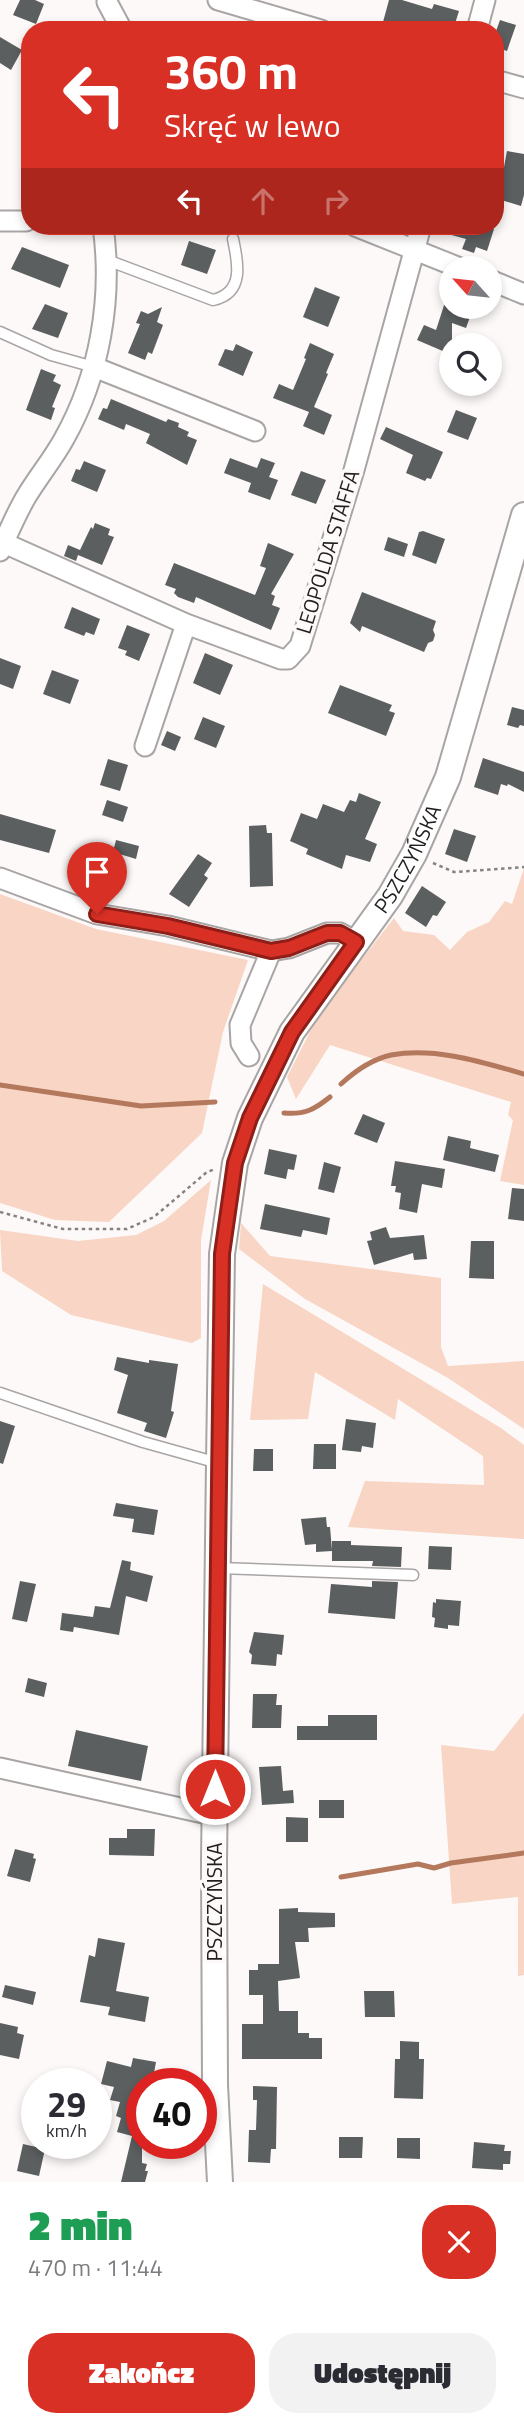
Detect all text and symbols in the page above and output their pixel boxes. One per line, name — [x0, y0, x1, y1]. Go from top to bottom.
text: 360 m — [164, 33, 298, 108]
icon: left — [49, 49, 140, 140]
text: Skręć w lewo — [164, 101, 341, 149]
icon: left — [171, 182, 209, 220]
icon: ahead — [244, 182, 282, 220]
icon: right — [317, 182, 355, 220]
north arrow — [439, 256, 502, 318]
map controls — [439, 256, 502, 396]
button: search — [439, 333, 502, 396]
street label: LEOPOLDA STAFFA — [287, 465, 367, 638]
street label: PSZCZYŃSKA — [365, 799, 449, 920]
pin — [67, 842, 127, 914]
icon: arrive — [78, 853, 116, 891]
position arrow — [178, 1752, 252, 1826]
street label: PSZCZYŃSKA — [198, 1842, 230, 1962]
speed limit sign: 40 — [126, 2068, 217, 2159]
text: 29 — [47, 2077, 86, 2131]
text: km/h — [46, 2117, 87, 2144]
text: 2 min — [28, 2192, 132, 2256]
button: close — [422, 2205, 496, 2279]
text: 470 m · 11:44 — [28, 2250, 163, 2285]
button: Zakończ — [28, 2333, 255, 2413]
button: Udostępnij — [269, 2333, 496, 2413]

